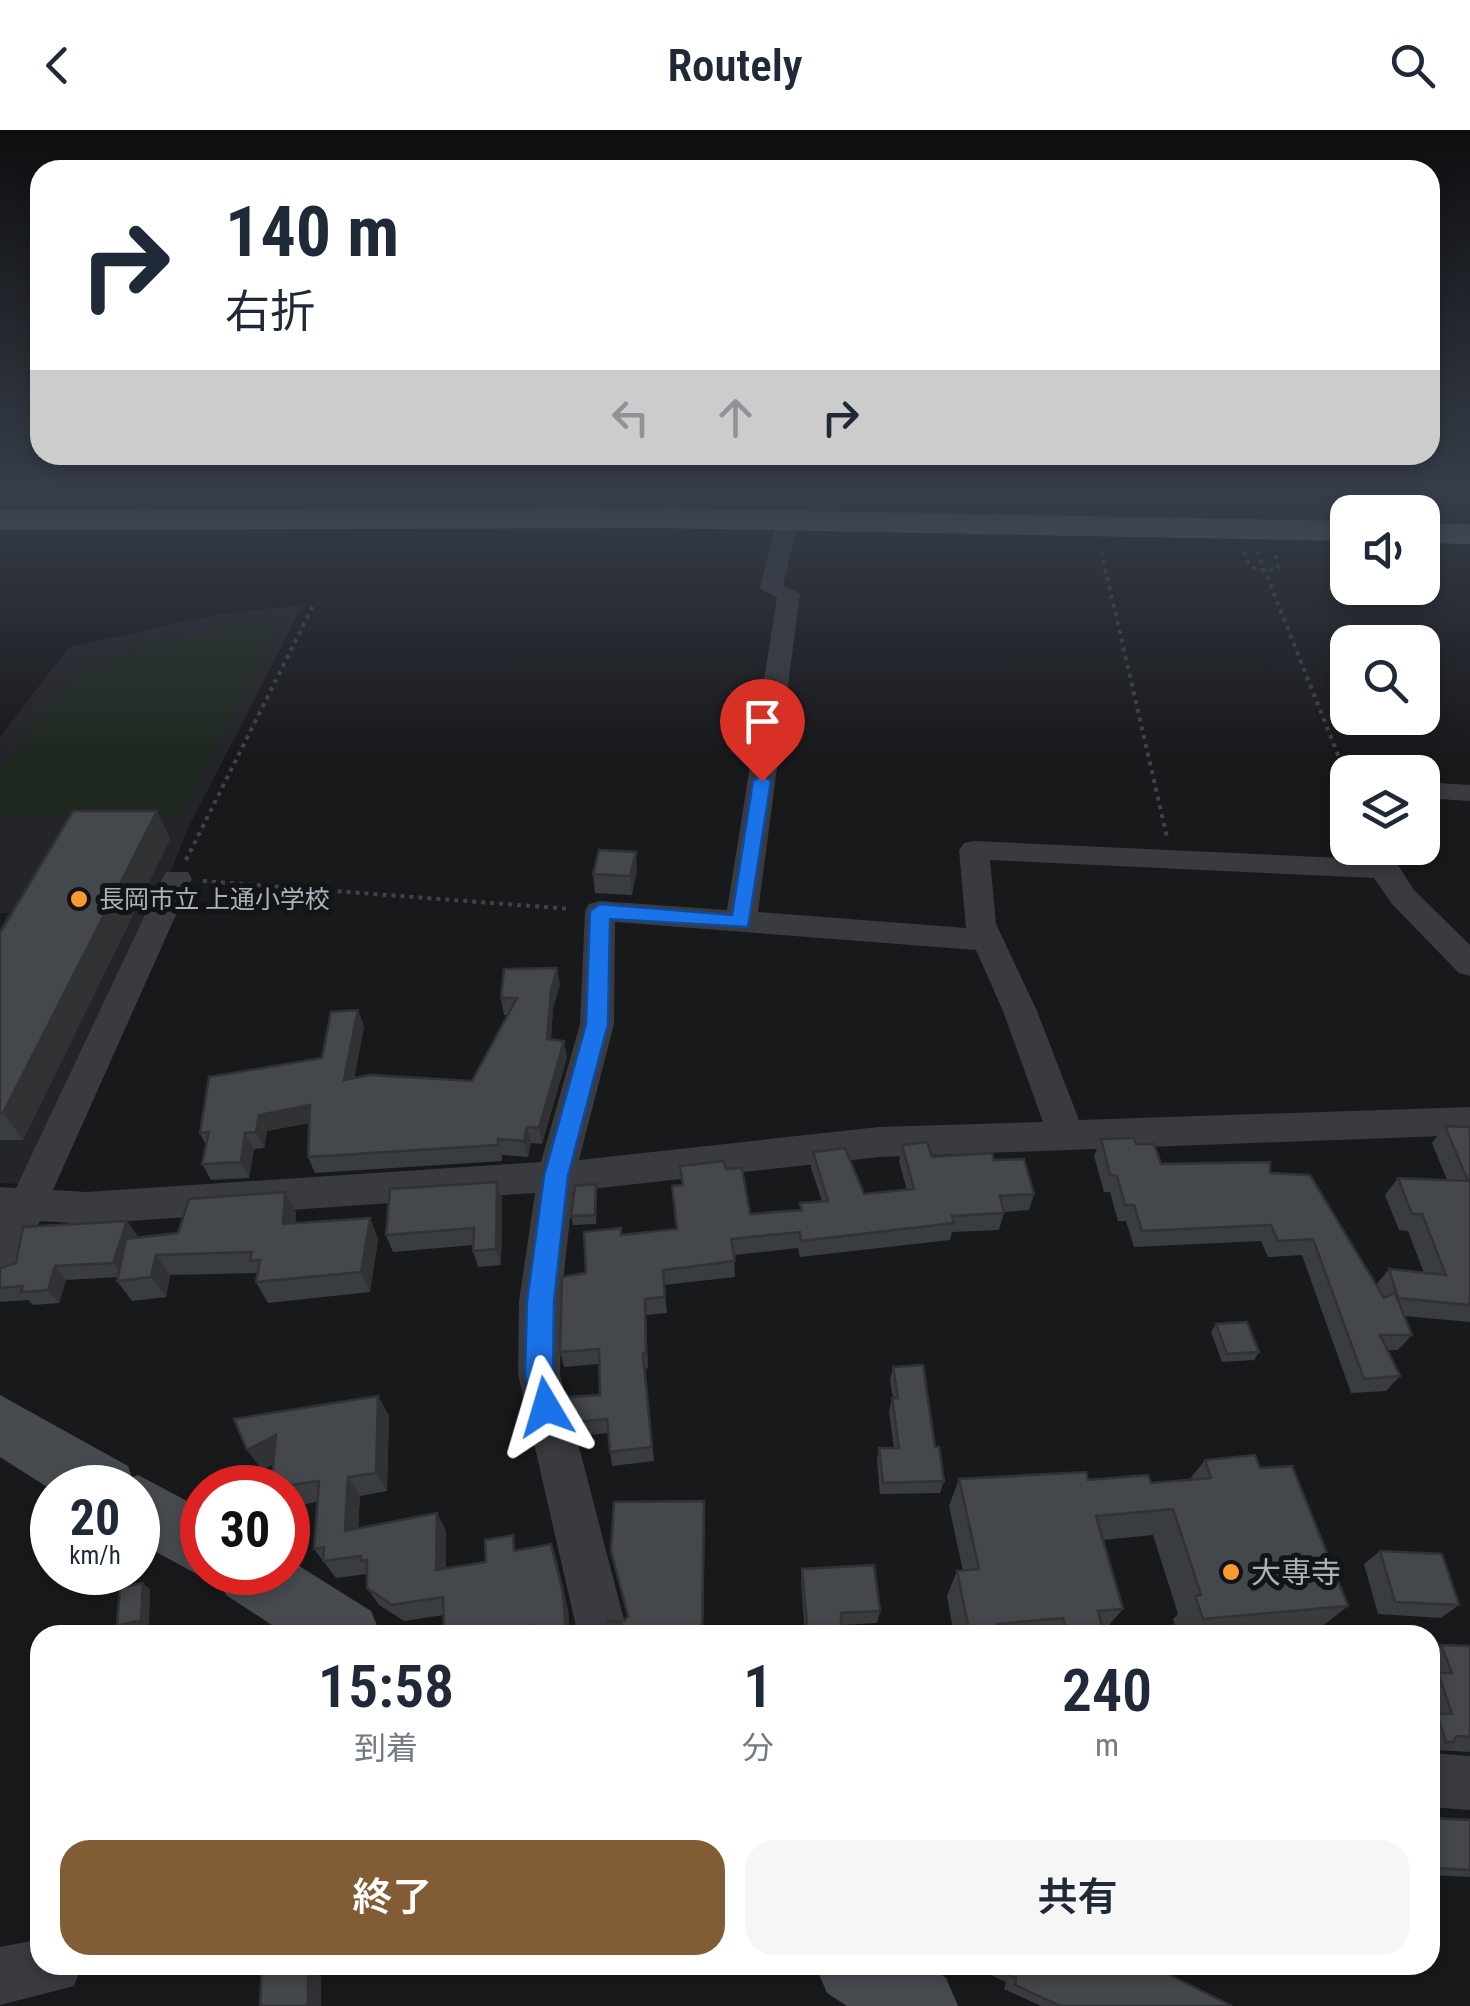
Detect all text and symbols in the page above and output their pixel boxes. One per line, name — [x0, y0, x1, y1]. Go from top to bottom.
icon: back — [30, 38, 85, 93]
icon: search — [1385, 38, 1440, 93]
text: Routely — [667, 39, 803, 92]
text: 140 m — [225, 191, 399, 273]
icon: right — [60, 200, 190, 330]
text: 右折 — [225, 285, 315, 338]
icon: left — [603, 390, 658, 445]
icon: ahead — [708, 390, 763, 445]
icon: right — [813, 390, 868, 445]
map controls — [1330, 495, 1440, 865]
button: sound — [1330, 495, 1440, 605]
button: search — [1330, 625, 1440, 735]
pin — [720, 679, 805, 782]
icon: arrive — [735, 694, 790, 749]
button: layers — [1330, 755, 1440, 865]
place label: 長岡市立 上通小学校 — [99, 885, 330, 914]
marker: 長岡市立 上通小学校 — [68, 888, 90, 910]
position arrow — [494, 1355, 598, 1459]
speed limit sign: 30 — [180, 1465, 310, 1595]
text: 20 — [70, 1489, 120, 1547]
text: km/h — [69, 1541, 121, 1570]
place label: 大専寺 — [1251, 1555, 1341, 1590]
marker: 大専寺 — [1220, 1561, 1242, 1583]
text: 15:58 — [318, 1651, 454, 1722]
text: 1 — [743, 1651, 773, 1722]
text: 240 — [1062, 1655, 1152, 1726]
text: m — [1095, 1726, 1119, 1764]
text: 到着 — [354, 1729, 418, 1767]
text: 分 — [742, 1729, 774, 1767]
button: 終了 — [60, 1840, 725, 1955]
button: 共有 — [745, 1840, 1410, 1955]

